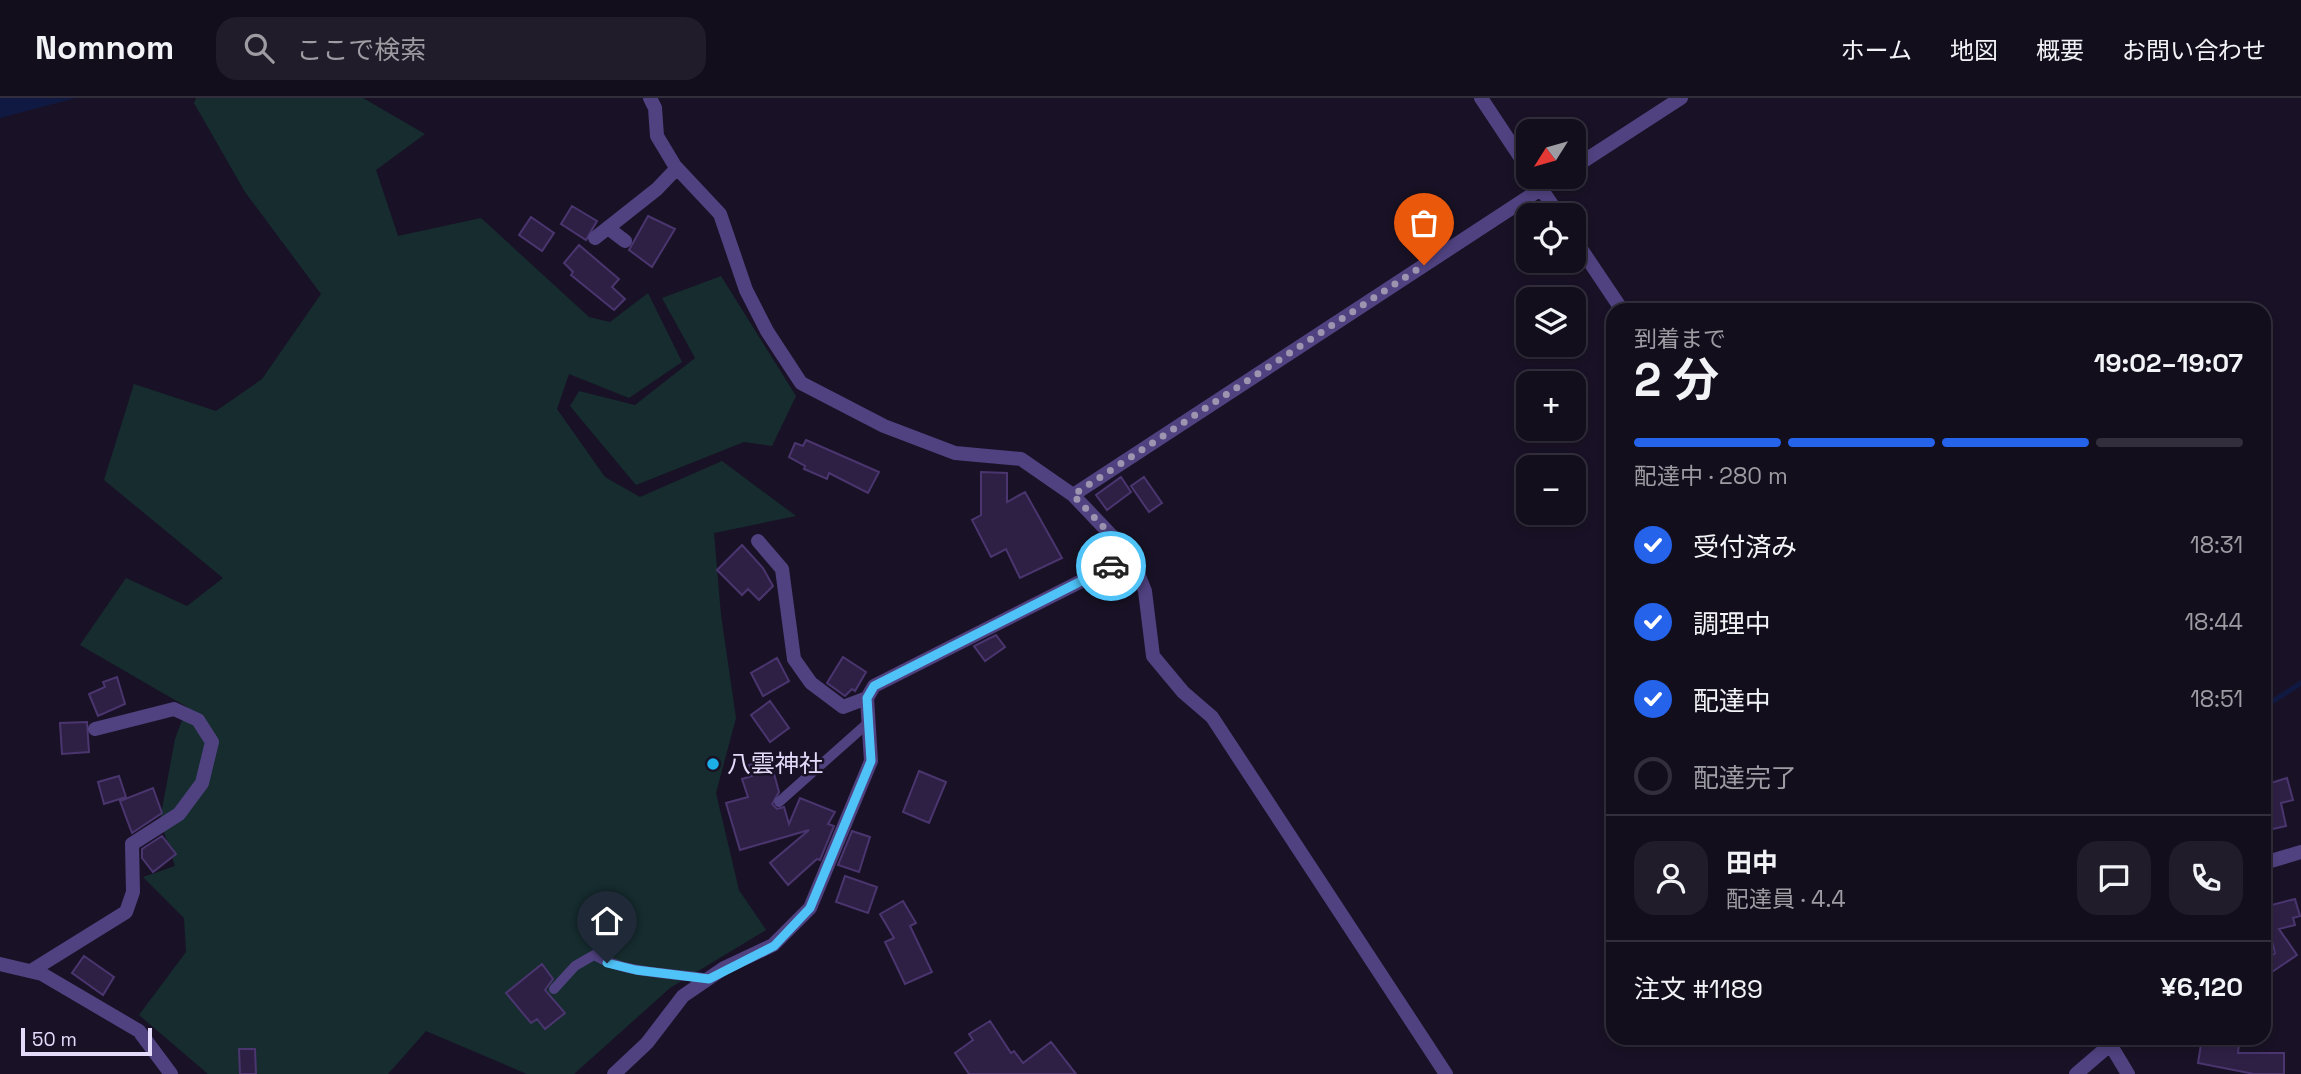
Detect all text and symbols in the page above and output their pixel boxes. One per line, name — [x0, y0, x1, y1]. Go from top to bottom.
search box — [216, 17, 706, 80]
text: Nomnom — [35, 27, 174, 69]
icon: search — [240, 29, 278, 67]
text: ここで検索 — [296, 33, 426, 67]
text: ホーム — [1841, 35, 1912, 66]
text: 地図 — [1950, 35, 1998, 66]
text: 概要 — [2036, 35, 2084, 66]
text: お問い合わせ — [2122, 35, 2266, 66]
north arrow — [1516, 119, 1586, 189]
map controls — [1516, 119, 1586, 525]
pin — [1394, 193, 1454, 265]
button: locate — [1516, 203, 1586, 273]
icon: bag — [1405, 204, 1443, 242]
button: layers — [1516, 287, 1586, 357]
text: 到着まで — [1634, 324, 1726, 354]
text: 19:02–19:07 — [2094, 346, 2243, 380]
text: 2 分 — [1634, 351, 1719, 409]
button: + — [1516, 371, 1586, 441]
button: − — [1516, 455, 1586, 525]
text: 配達中 · 280 m — [1634, 461, 1788, 491]
icon: check — [1634, 526, 1672, 564]
text: 受付済み — [1693, 530, 1797, 564]
text: 18:31 — [2190, 530, 2243, 560]
courier — [1076, 531, 1146, 601]
icon: car — [1092, 547, 1130, 585]
icon: check — [1634, 603, 1672, 641]
text: 調理中 — [1693, 607, 1771, 641]
text: 18:44 — [2184, 607, 2243, 637]
icon: check — [1634, 680, 1672, 718]
text: 配達中 — [1693, 684, 1771, 718]
text: 18:51 — [2190, 684, 2243, 714]
place label: 八雲神社 — [727, 748, 823, 779]
marker: 八雲神社 — [705, 756, 721, 772]
text: 配達完了 — [1693, 761, 1797, 795]
button: person — [1634, 841, 1708, 915]
button: chat — [2077, 841, 2151, 915]
button: phone — [2169, 841, 2243, 915]
text: 田中 — [1726, 846, 1778, 880]
text: 配達員 · 4.4 — [1726, 884, 1846, 914]
pin — [577, 891, 637, 963]
icon: home — [588, 902, 626, 940]
text: ¥6,120 — [2161, 970, 2243, 1004]
text: 注文 #1189 — [1634, 972, 1763, 1006]
scale bar — [21, 1025, 152, 1057]
text: 50 m — [32, 1027, 77, 1052]

